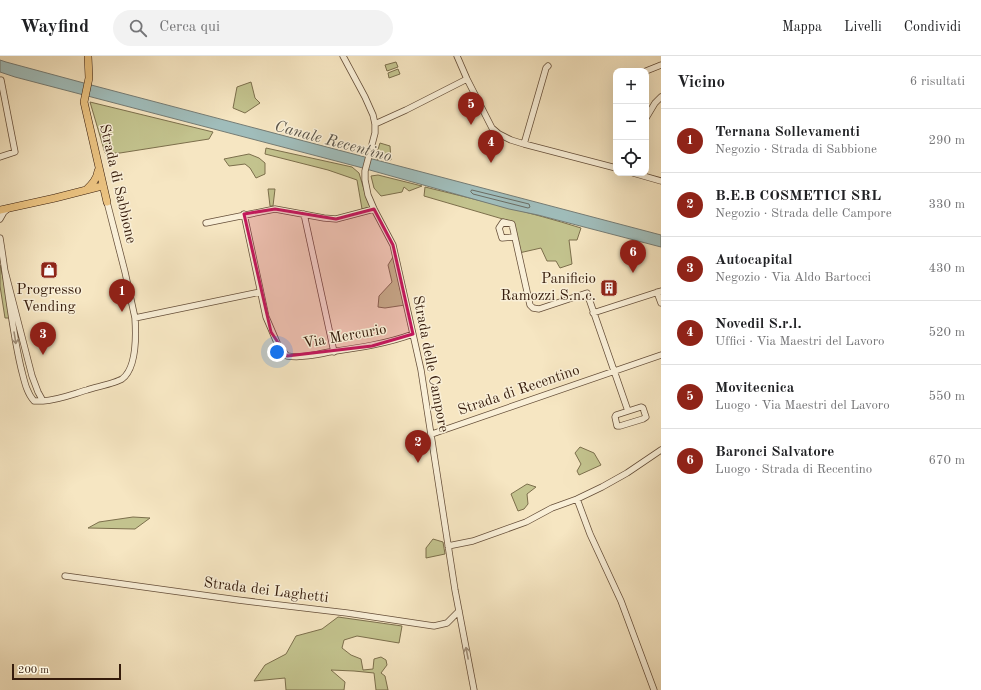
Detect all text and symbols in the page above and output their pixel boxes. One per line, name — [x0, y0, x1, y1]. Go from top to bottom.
search box — [113, 10, 393, 46]
icon: search — [127, 17, 149, 39]
text: Wayfind — [20, 18, 89, 37]
text: Cerca qui — [159, 20, 220, 35]
text: Mappa — [782, 20, 822, 34]
text: Livelli — [844, 20, 882, 34]
text: Condividi — [904, 20, 961, 34]
map controls — [613, 68, 649, 176]
button: + — [613, 68, 649, 104]
text: Vicino — [677, 74, 725, 91]
text: 6 risultati — [910, 75, 965, 88]
pin: 5 — [458, 92, 484, 125]
button: − — [613, 104, 649, 140]
water label: Canale Recentino — [273, 119, 393, 165]
street label: Strada di Sabbione — [96, 123, 138, 245]
text: Ternana Sollevamenti — [715, 125, 860, 140]
pin: 4 — [478, 130, 504, 163]
text: 1 — [686, 134, 694, 147]
text: 290 m — [928, 134, 965, 147]
button: locate — [613, 140, 649, 176]
text: Negozio · Strada di Sabbione — [715, 143, 877, 156]
text: B.E.B COSMETICI SRL — [715, 189, 881, 204]
text: 2 — [686, 198, 694, 211]
text: 330 m — [928, 198, 965, 211]
text: Negozio · Strada delle Campore — [715, 207, 892, 220]
pin: 6 — [620, 240, 646, 273]
text: Autocapital — [715, 253, 793, 268]
shop icon: Progresso Vending — [39, 260, 59, 280]
text: 3 — [686, 262, 694, 275]
text: 430 m — [928, 262, 965, 275]
text: Negozio · Via Aldo Bartocci — [715, 271, 871, 284]
place label: Panificio Ramozzi S.n.c. — [501, 272, 596, 304]
building icon: Panificio Ramozzi S.n.c. — [599, 278, 619, 298]
pin: 1 — [109, 279, 135, 312]
place label: Progresso Vending — [16, 283, 82, 315]
street label: Strada delle Campore — [409, 294, 451, 434]
text: Novedil S.r.l. — [715, 317, 802, 332]
pin: 3 — [30, 322, 56, 355]
street label: Via Mercurio — [302, 322, 388, 352]
text: 4 — [686, 326, 694, 339]
text: 520 m — [928, 326, 965, 339]
one-way arrow — [11, 331, 19, 344]
text: Uffici · Via Maestri del Lavoro — [715, 335, 885, 348]
your location — [267, 342, 287, 362]
street label: Strada di Recentino — [456, 363, 582, 419]
text: Movitecnica — [715, 381, 794, 396]
text: 5 — [686, 390, 694, 403]
text: 550 m — [928, 390, 965, 403]
text: Luogo · Via Maestri del Lavoro — [715, 399, 890, 412]
pin: 2 — [405, 430, 431, 463]
text: Baronci Salvatore — [715, 445, 834, 460]
text: 6 — [686, 454, 694, 467]
text: 670 m — [928, 454, 965, 467]
text: Luogo · Strada di Recentino — [715, 463, 872, 476]
street label: Strada dei Laghetti — [203, 576, 329, 606]
one-way arrow — [463, 647, 471, 660]
scale bar — [12, 662, 121, 681]
text: 200 m — [18, 665, 49, 676]

